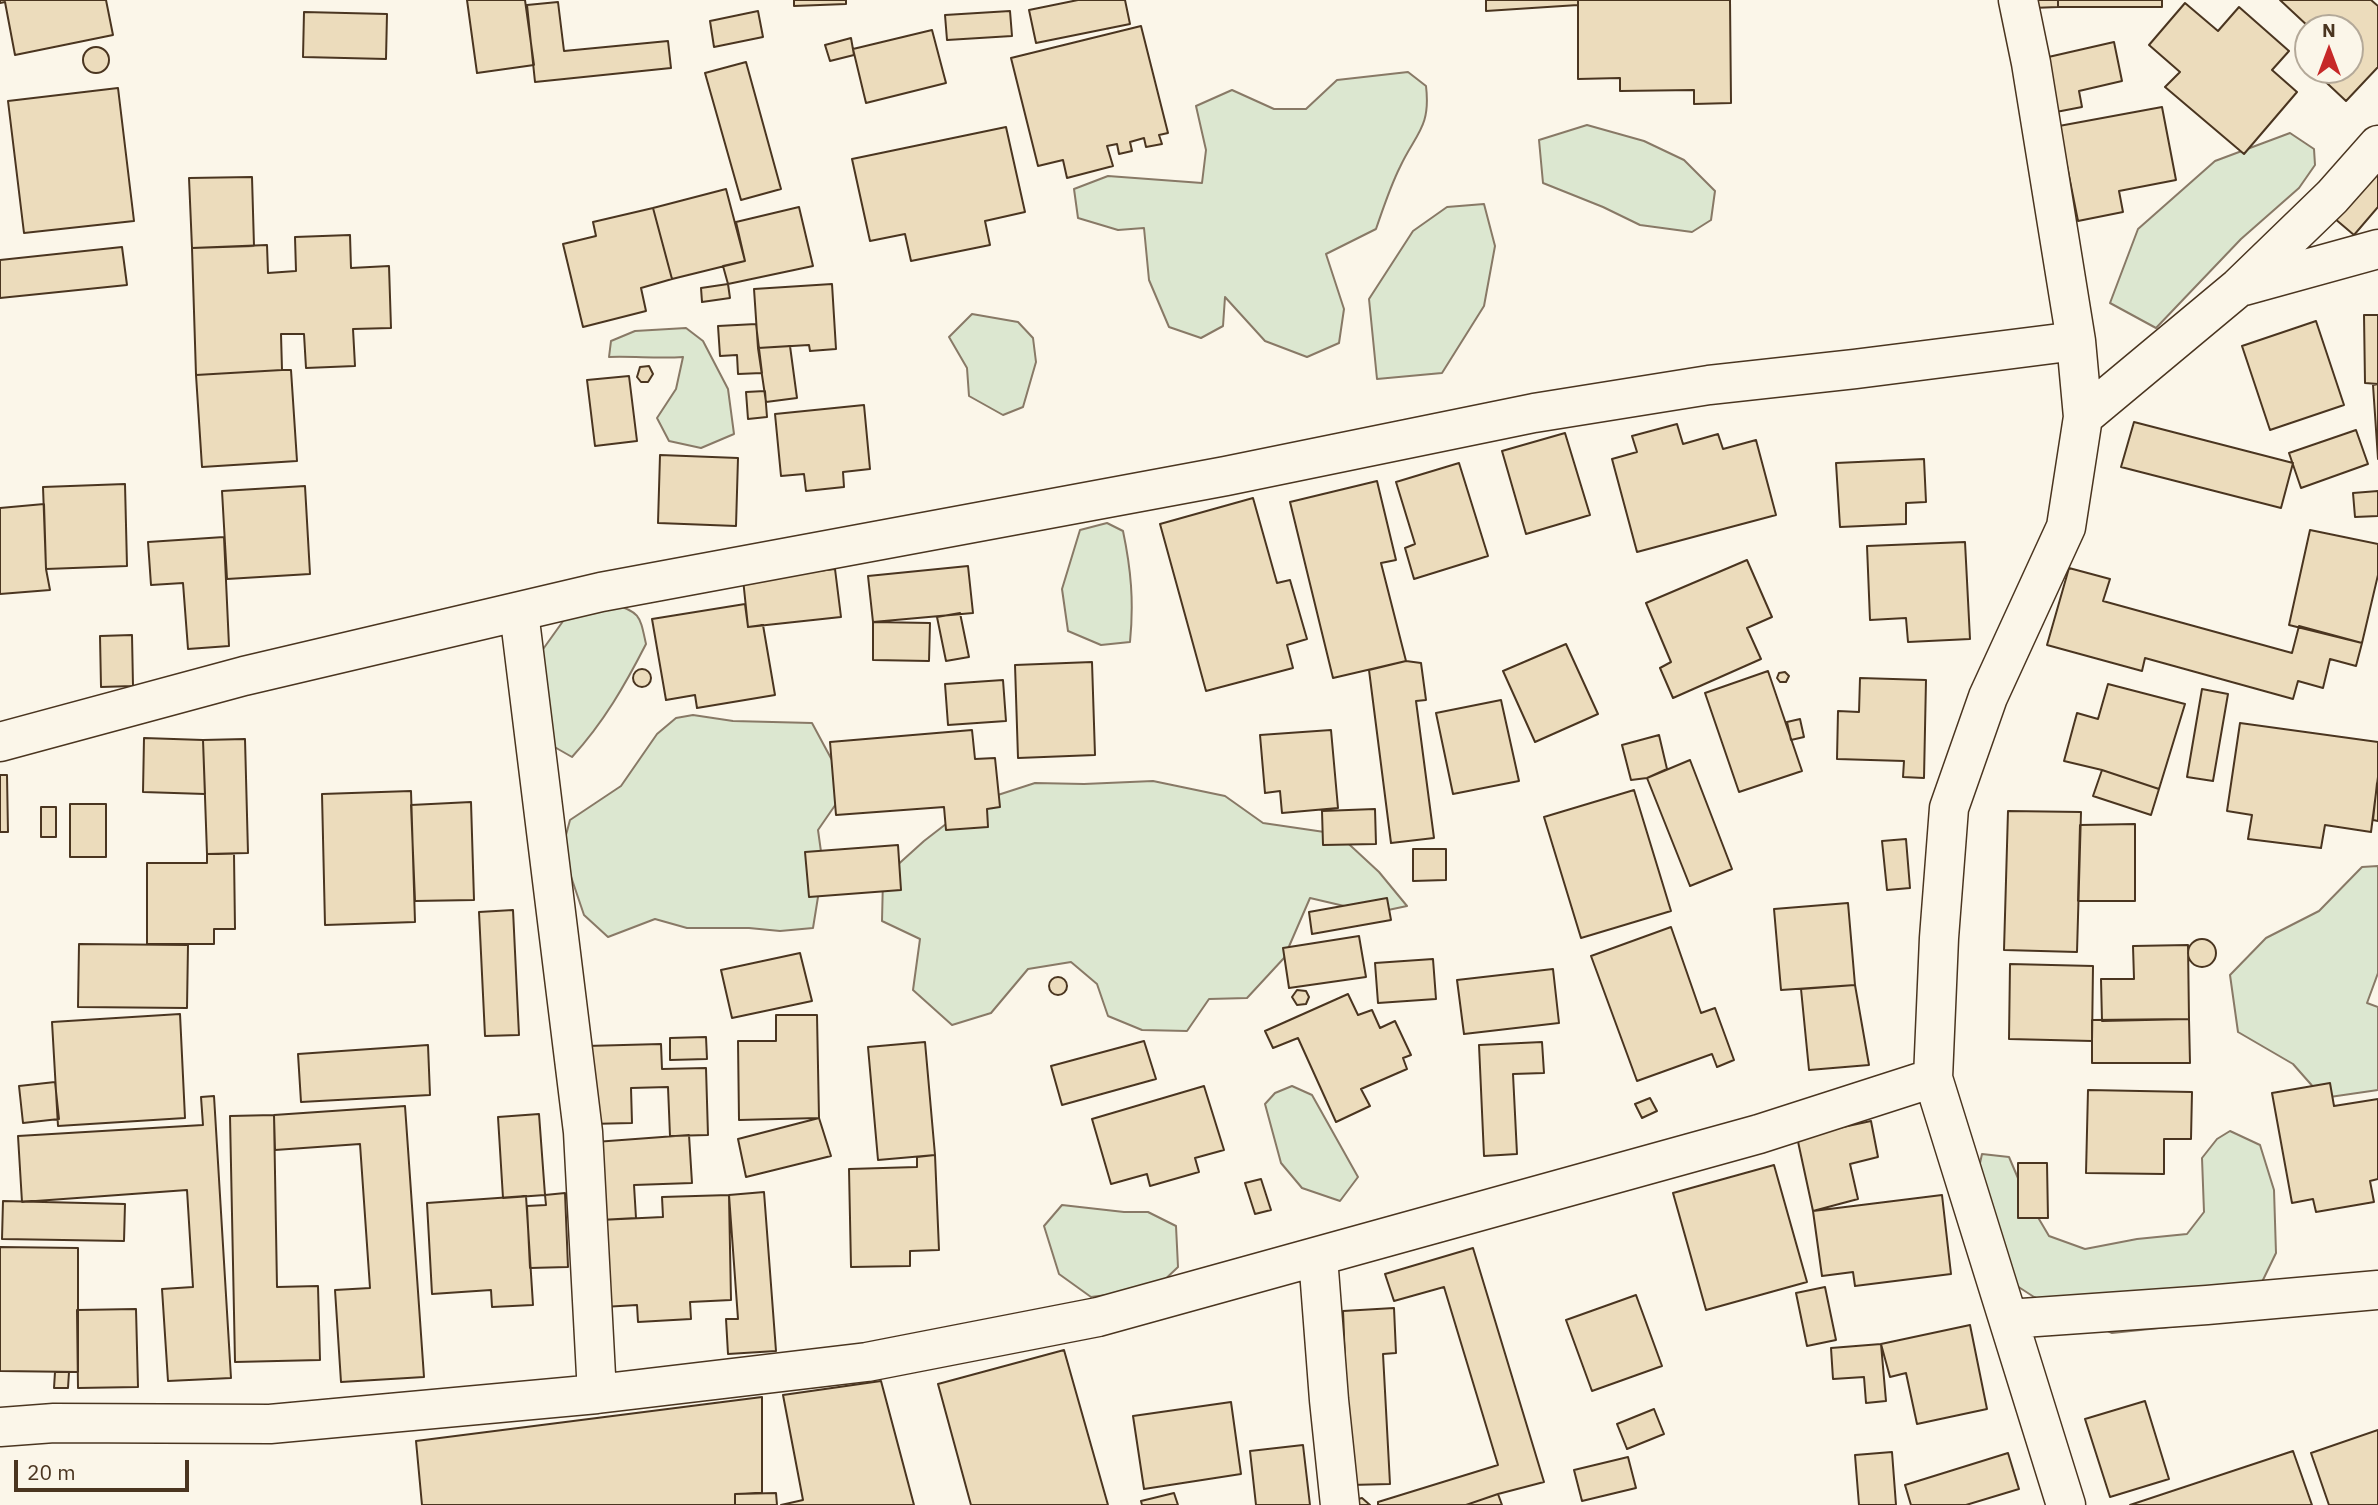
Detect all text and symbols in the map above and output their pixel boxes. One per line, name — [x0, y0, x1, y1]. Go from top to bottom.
north arrow — [2294, 14, 2364, 84]
text: N — [2322, 18, 2336, 42]
scale bar — [18, 1446, 192, 1490]
text: 20 m — [27, 1458, 76, 1486]

